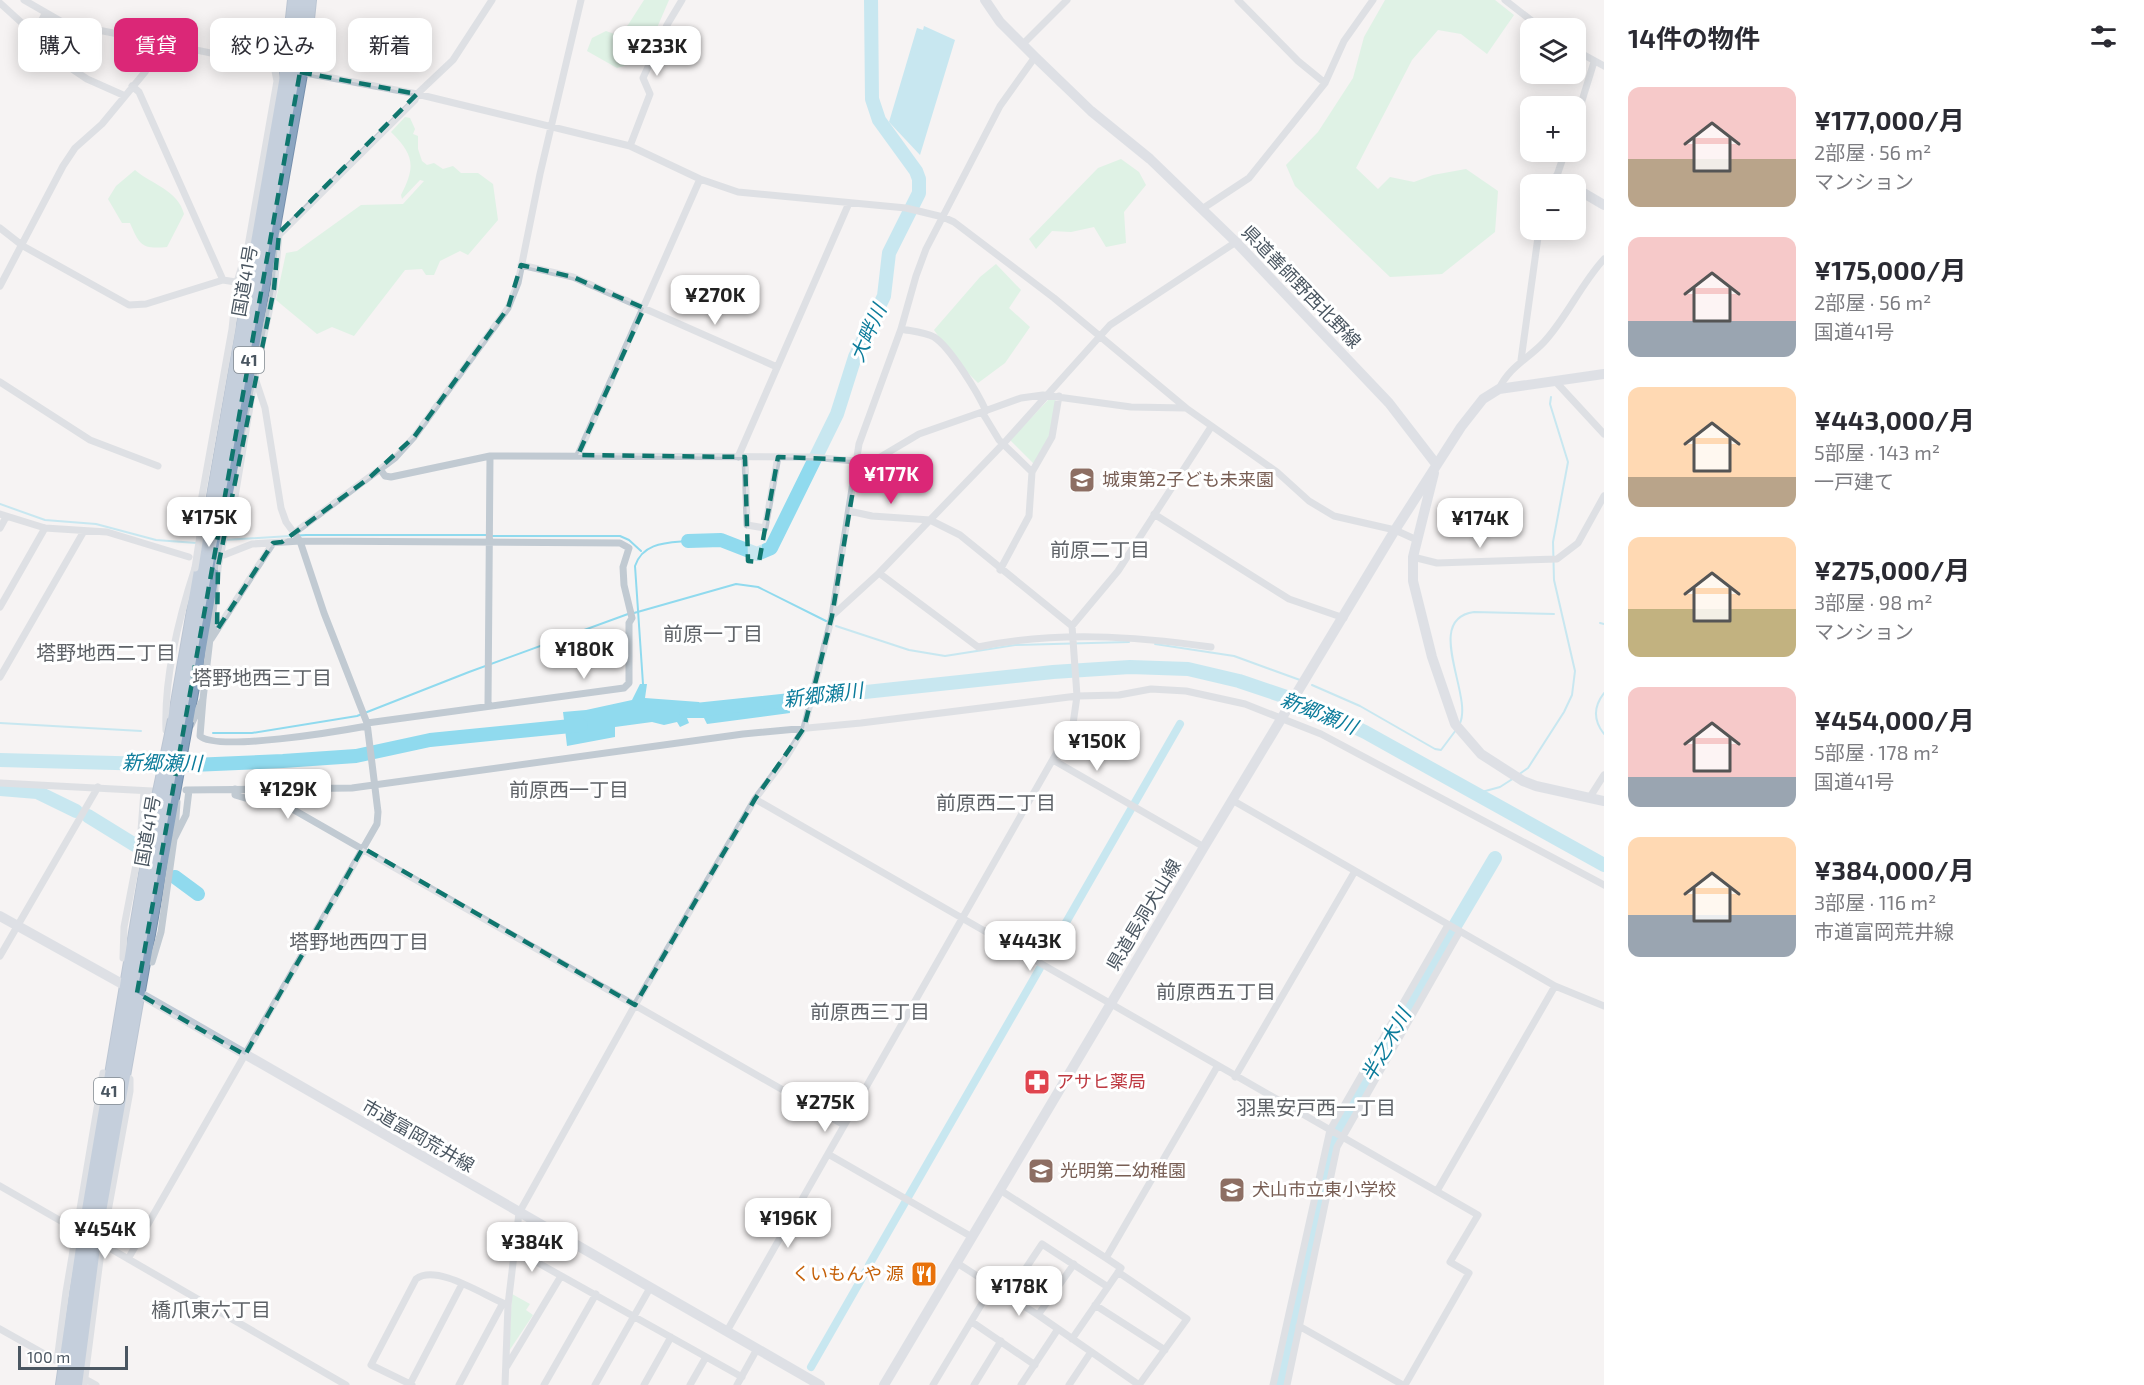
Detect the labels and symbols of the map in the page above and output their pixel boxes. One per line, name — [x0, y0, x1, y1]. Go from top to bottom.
pin: ¥233K — [615, 26, 699, 77]
street label: 県道善師野西北野線 — [1238, 220, 1366, 352]
street label: 国道41号 — [227, 243, 261, 318]
pin: ¥270K — [673, 275, 757, 326]
water label: 大畔川 — [844, 298, 891, 365]
road number: 41 — [234, 347, 264, 373]
pin: ¥177K — [849, 454, 933, 505]
school or university icon: 城東第2子ども未来園 — [1067, 465, 1097, 495]
place label: 城東第2子ども未来園 — [1102, 468, 1274, 490]
pin: ¥175K — [167, 497, 251, 548]
pin: ¥174K — [1438, 498, 1522, 549]
district label: 前原二丁目 — [1050, 537, 1150, 561]
district label: 前原一丁目 — [663, 621, 763, 645]
pin: ¥180K — [542, 629, 626, 680]
district label: 塔野地西二丁目 — [36, 640, 176, 664]
district label: 塔野地西三丁目 — [192, 665, 332, 689]
water label: 新郷瀬川 — [782, 677, 866, 711]
water label: 新郷瀬川 — [1278, 686, 1363, 739]
pin: ¥150K — [1055, 721, 1139, 772]
water label: 新郷瀬川 — [122, 749, 204, 775]
pin: ¥129K — [246, 769, 330, 820]
district label: 前原西一丁目 — [509, 777, 629, 801]
district label: 前原西二丁目 — [936, 790, 1056, 814]
street label: 国道41号 — [130, 793, 164, 868]
street label: 県道長洞犬山線 — [1101, 855, 1185, 974]
pin: ¥443K — [988, 921, 1072, 972]
district label: 塔野地西四丁目 — [289, 929, 429, 953]
district label: 前原西五丁目 — [1156, 979, 1276, 1003]
district label: 前原西三丁目 — [810, 999, 930, 1023]
water label: 半之木川 — [1355, 1002, 1416, 1085]
pharmacy icon: アサヒ薬局 — [1022, 1067, 1052, 1097]
place label: アサヒ薬局 — [1056, 1070, 1146, 1092]
road number: 41 — [94, 1078, 124, 1104]
pin: ¥275K — [783, 1082, 867, 1133]
street label: 市道富岡荒井線 — [358, 1094, 479, 1176]
district label: 羽黒安戸西一丁目 — [1236, 1095, 1396, 1119]
school or university icon: 光明第二幼稚園 — [1026, 1156, 1056, 1186]
place label: 光明第二幼稚園 — [1060, 1159, 1186, 1181]
school or university icon: 犬山市立東小学校 — [1217, 1175, 1247, 1205]
place label: 犬山市立東小学校 — [1252, 1178, 1396, 1200]
pin: ¥196K — [746, 1198, 830, 1249]
pin: ¥454K — [63, 1209, 147, 1260]
pin: ¥384K — [490, 1222, 574, 1273]
restaurant icon: くいもんや 源 — [909, 1259, 939, 1289]
place label: くいもんや 源 — [792, 1262, 904, 1284]
pin: ¥178K — [977, 1266, 1061, 1317]
district label: 橋爪東六丁目 — [151, 1297, 271, 1321]
scale bar — [18, 1343, 128, 1370]

